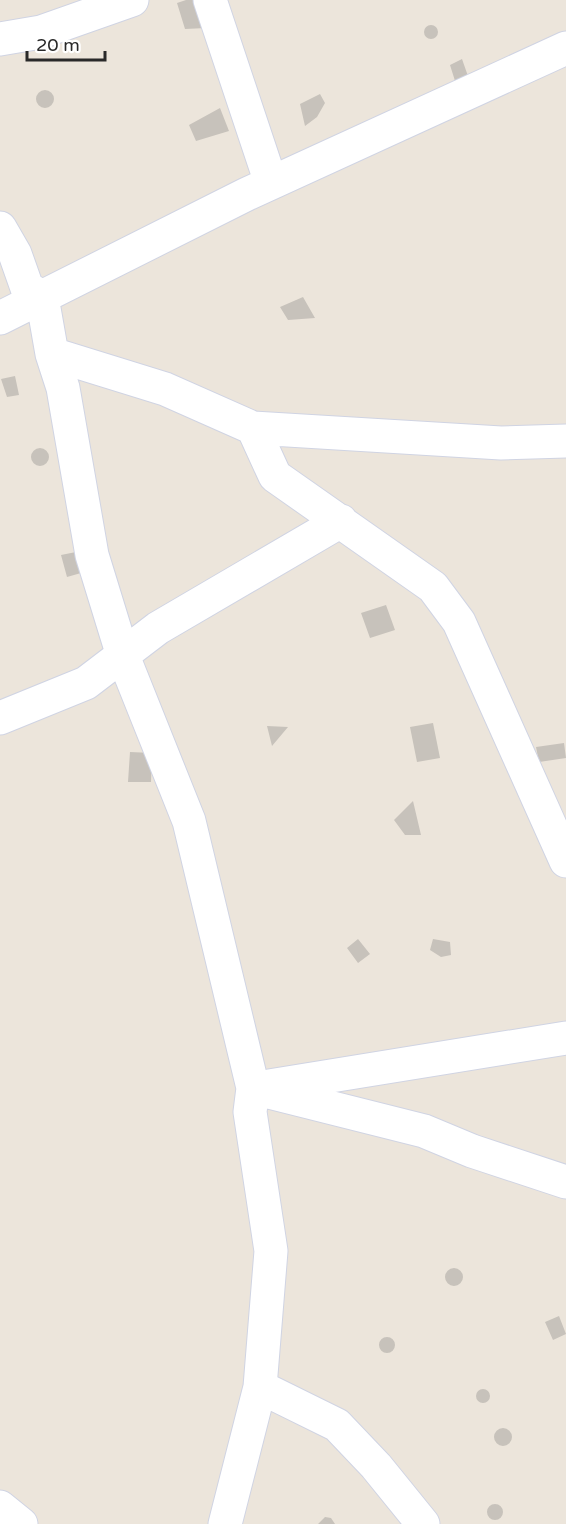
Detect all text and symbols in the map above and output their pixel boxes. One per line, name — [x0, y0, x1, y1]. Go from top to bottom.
scale bar — [27, 24, 105, 62]
text: 20 m — [36, 34, 80, 56]

